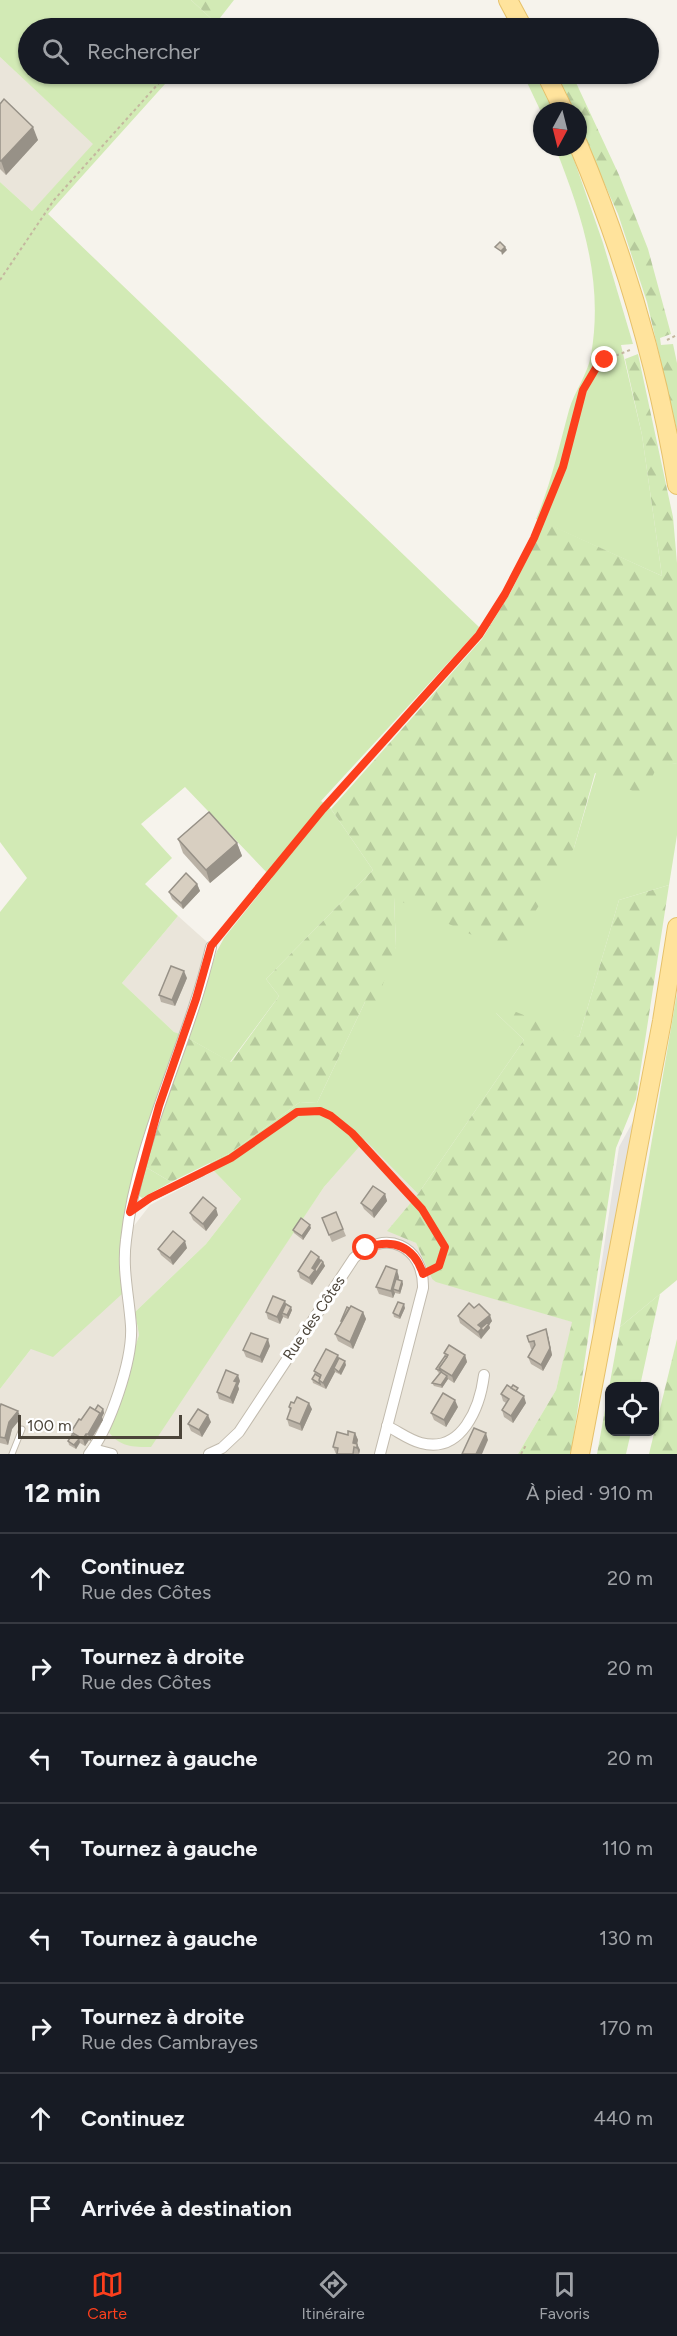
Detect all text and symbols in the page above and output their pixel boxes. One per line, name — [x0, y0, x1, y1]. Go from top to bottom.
search box — [18, 18, 659, 84]
icon: search — [39, 35, 72, 68]
text: Rechercher — [87, 38, 200, 65]
north arrow — [533, 102, 587, 156]
route end — [591, 346, 617, 372]
route start — [352, 1234, 378, 1260]
street label: Rue des Côtes — [279, 1272, 349, 1364]
map controls — [605, 1382, 659, 1436]
button: locate — [605, 1382, 659, 1436]
scale bar — [18, 1412, 182, 1440]
text: 100 m — [27, 1416, 72, 1435]
text: 12 min — [24, 1477, 100, 1509]
text: À pied · 910 m — [526, 1481, 653, 1505]
text: Continuez — [81, 1553, 185, 1580]
icon: ahead — [24, 1562, 57, 1595]
text: 20 m — [607, 1566, 653, 1590]
text: Rue des Côtes — [81, 1580, 211, 1604]
text: Tournez à droite — [81, 1643, 244, 1670]
icon: right — [24, 1652, 57, 1685]
text: 20 m — [607, 1656, 653, 1680]
text: Rue des Côtes — [81, 1670, 211, 1694]
icon: left — [24, 1742, 57, 1775]
text: Tournez à gauche — [81, 1745, 257, 1772]
text: 20 m — [607, 1746, 653, 1770]
icon: left — [24, 1832, 57, 1865]
text: Tournez à gauche — [81, 1835, 257, 1862]
text: 110 m — [602, 1836, 653, 1860]
icon: left — [24, 1922, 57, 1955]
text: Tournez à gauche — [81, 1925, 257, 1952]
text: 130 m — [599, 1926, 653, 1950]
text: Tournez à droite — [81, 2003, 244, 2030]
icon: right — [24, 2012, 57, 2045]
text: 170 m — [599, 2016, 653, 2040]
text: Rue des Cambrayes — [81, 2030, 258, 2054]
icon: ahead — [24, 2102, 57, 2135]
text: Continuez — [81, 2105, 185, 2132]
text: 440 m — [593, 2106, 653, 2130]
icon: arrive — [24, 2192, 57, 2225]
text: Arrivée à destination — [81, 2195, 292, 2222]
tab: Carte — [87, 2268, 127, 2323]
tab: Itinéraire — [302, 2268, 365, 2323]
tab: Favoris — [539, 2268, 590, 2323]

